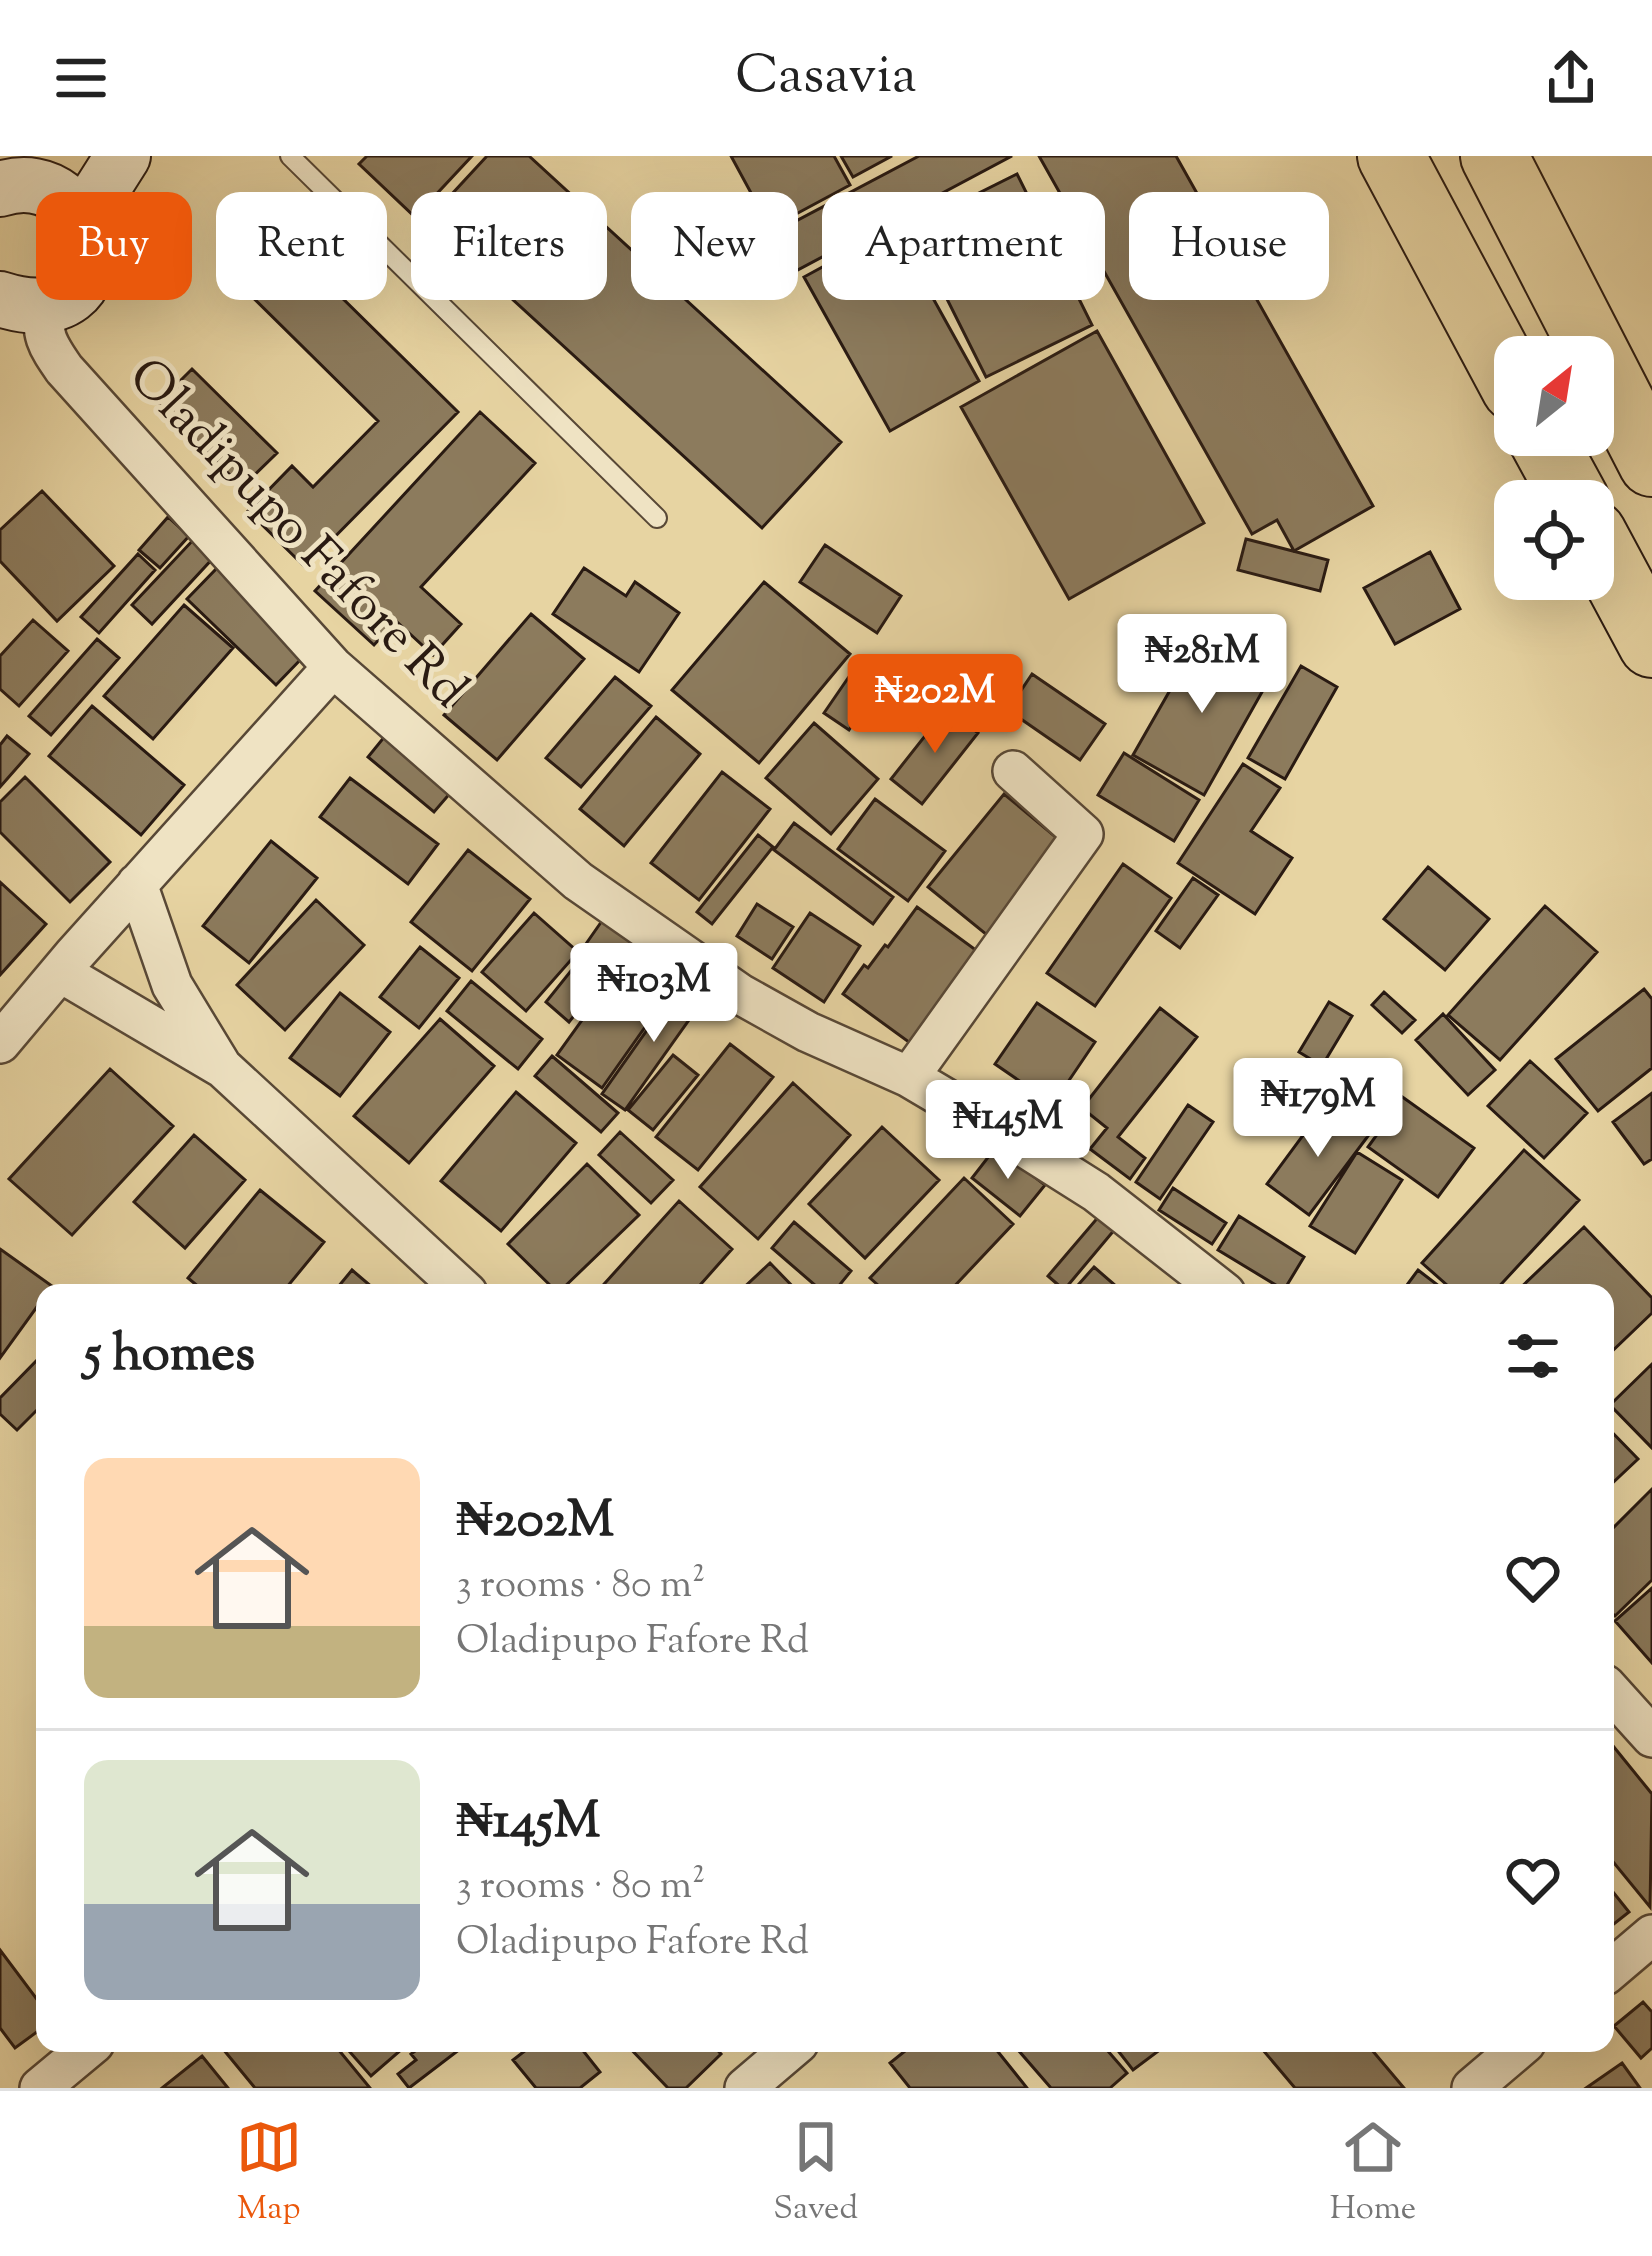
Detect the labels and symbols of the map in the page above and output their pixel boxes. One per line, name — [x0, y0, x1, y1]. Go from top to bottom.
north arrow — [1494, 336, 1614, 456]
street label: Oladipupo Fafore Rd — [109, 344, 483, 726]
pin: ₦281M — [1118, 614, 1286, 716]
pin: ₦202M — [851, 654, 1019, 756]
pin: ₦103M — [570, 943, 738, 1045]
pin: ₦179M — [1234, 1058, 1402, 1160]
pin: ₦145M — [924, 1080, 1092, 1182]

